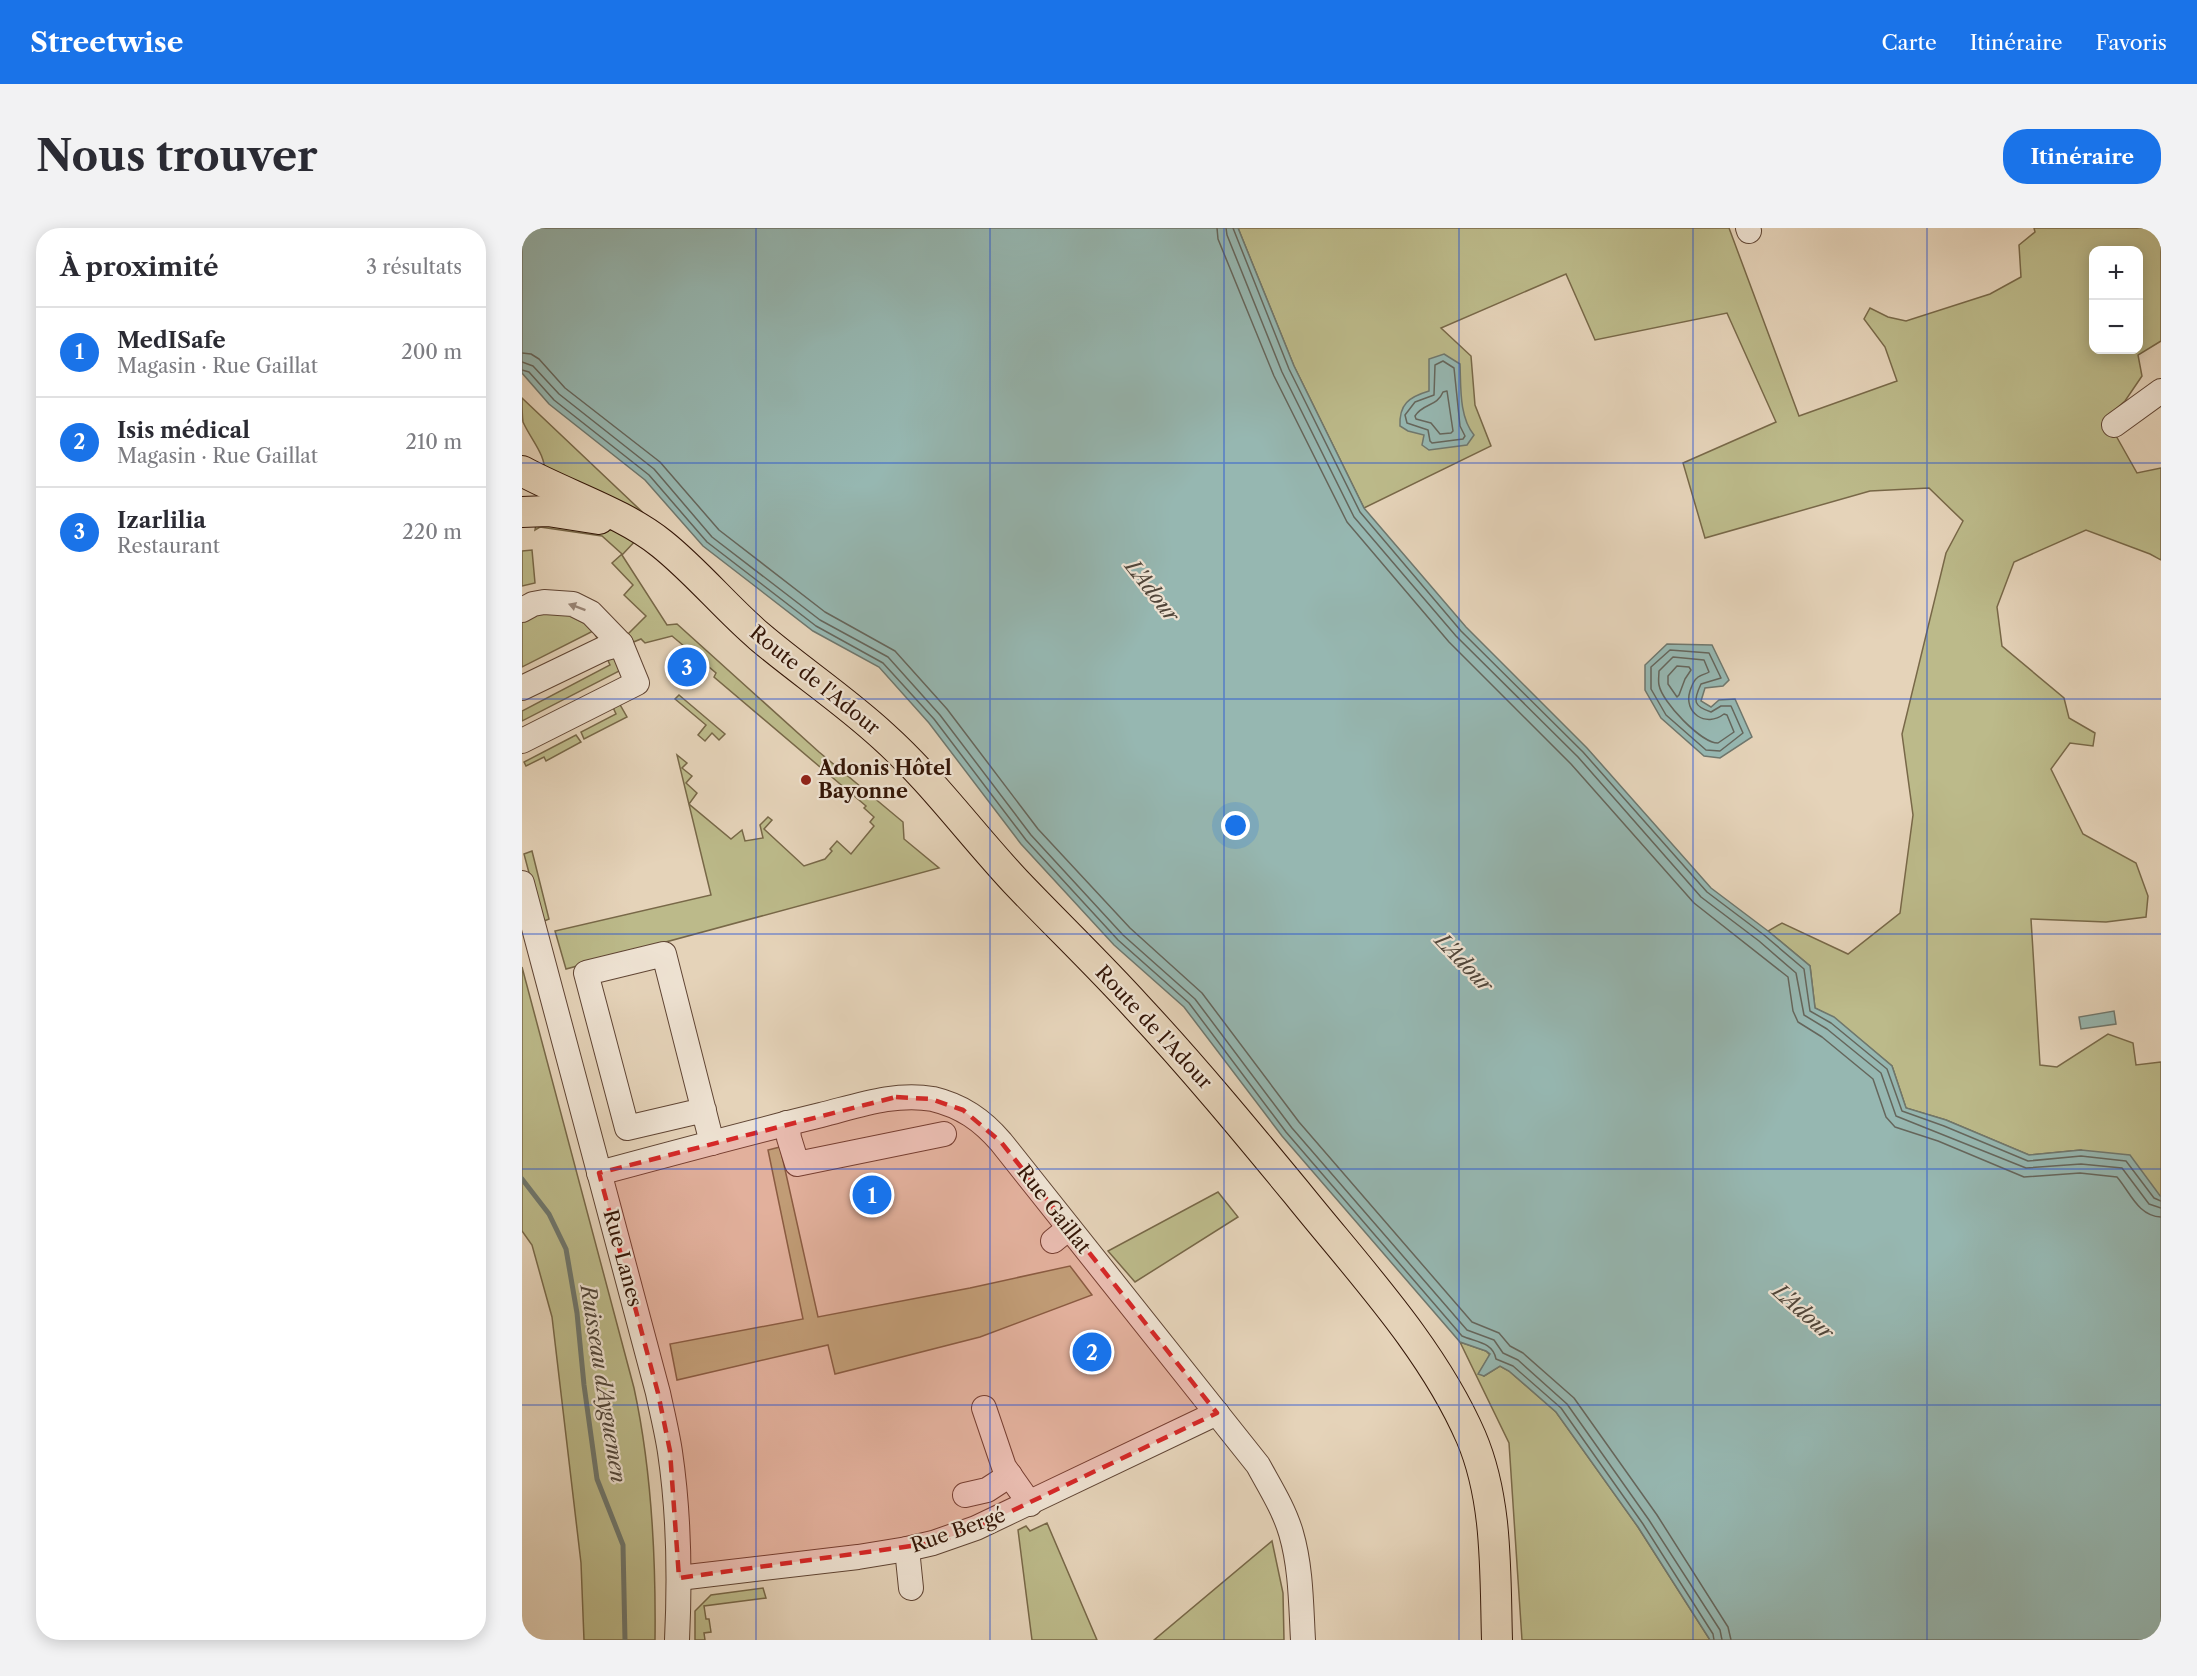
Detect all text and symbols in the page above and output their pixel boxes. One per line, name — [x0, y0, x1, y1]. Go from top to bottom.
text: Streetwise — [30, 25, 184, 59]
text: Carte — [1881, 30, 1937, 55]
text: Itinéraire — [1970, 30, 2063, 55]
text: Favoris — [2096, 30, 2167, 55]
button: Itinéraire — [2003, 129, 2161, 184]
text: Nous trouver — [36, 130, 318, 182]
map controls — [2089, 246, 2143, 354]
button: + — [2089, 246, 2143, 300]
text: À proximité — [60, 251, 219, 283]
text: 3 résultats — [366, 255, 462, 279]
button: − — [2089, 300, 2143, 354]
text: MedISafe — [117, 327, 226, 354]
text: 1 — [75, 340, 84, 364]
text: 200 m — [401, 340, 462, 364]
text: Magasin · Rue Gaillat — [117, 354, 318, 378]
text: Isis médical — [117, 417, 250, 444]
text: 2 — [74, 430, 85, 454]
text: 210 m — [405, 430, 462, 454]
text: Magasin · Rue Gaillat — [117, 444, 318, 468]
text: Izarlilia — [117, 507, 206, 534]
text: 3 — [74, 520, 85, 544]
text: 220 m — [402, 520, 462, 544]
text: Restaurant — [117, 534, 220, 558]
water label: L'Adour — [1119, 553, 1185, 628]
one-way arrow — [568, 602, 586, 612]
street label: Route de l'Adour — [745, 620, 885, 740]
pin: 3 — [668, 644, 706, 690]
place label: Adonis Hôtel Bayonne — [817, 756, 952, 803]
marker: Adonis Hôtel Bayonne — [799, 773, 813, 787]
your location — [1221, 811, 1250, 840]
water label: L'Adour — [1429, 927, 1499, 998]
street label: Route de l'Adour — [1091, 960, 1218, 1094]
street label: Rue Gaillat — [1012, 1160, 1096, 1258]
pin: 1 — [852, 1172, 892, 1218]
street label: Rue Lanes — [599, 1207, 647, 1309]
water label: L'Adour — [1766, 1277, 1840, 1346]
water label: Ruisseau d'Ayguemen — [575, 1281, 631, 1485]
pin: 2 — [1072, 1330, 1112, 1374]
street label: Rue Bergé — [907, 1503, 1009, 1557]

